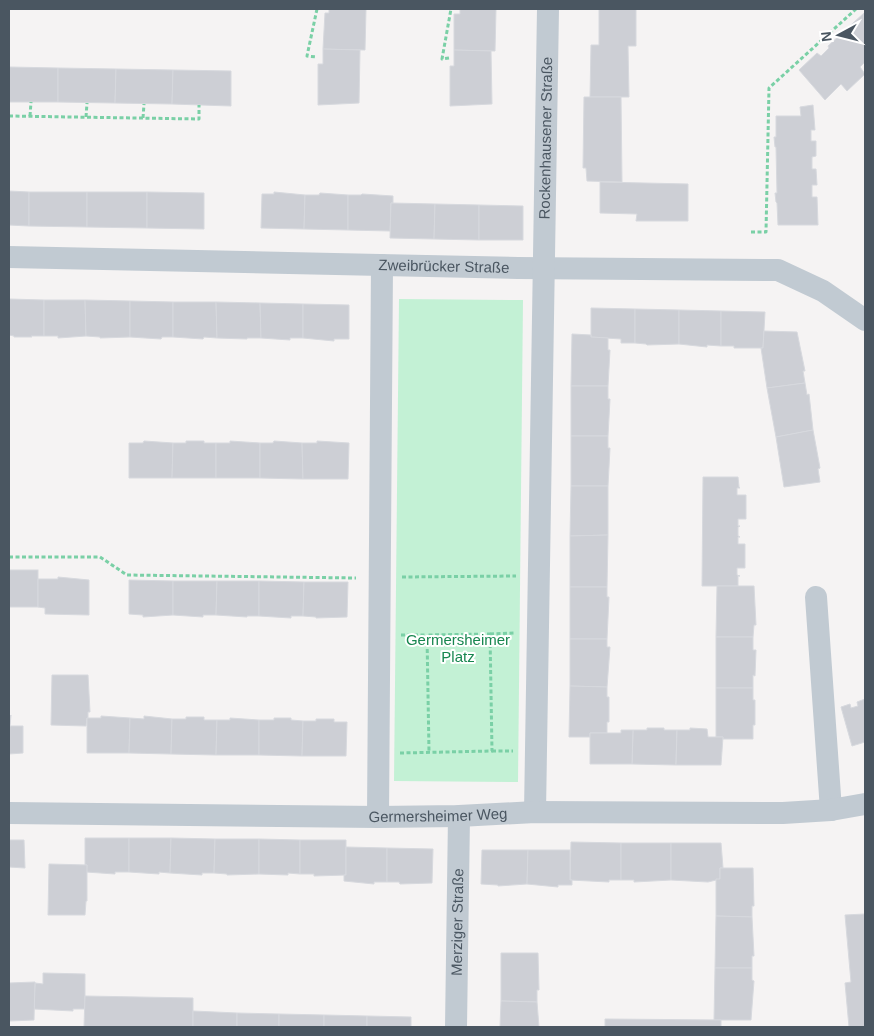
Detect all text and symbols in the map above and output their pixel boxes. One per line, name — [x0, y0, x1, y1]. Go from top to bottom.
north arrow — [814, 10, 864, 60]
text: N — [818, 31, 835, 43]
street label: Rockenhausener Straße — [536, 57, 555, 220]
street label: Zweibrücker Straße — [378, 256, 510, 276]
park label: Germersheimer Platz — [406, 631, 510, 665]
street label: Germersheimer Weg — [368, 804, 508, 825]
street label: Merziger Straße — [448, 868, 466, 976]

